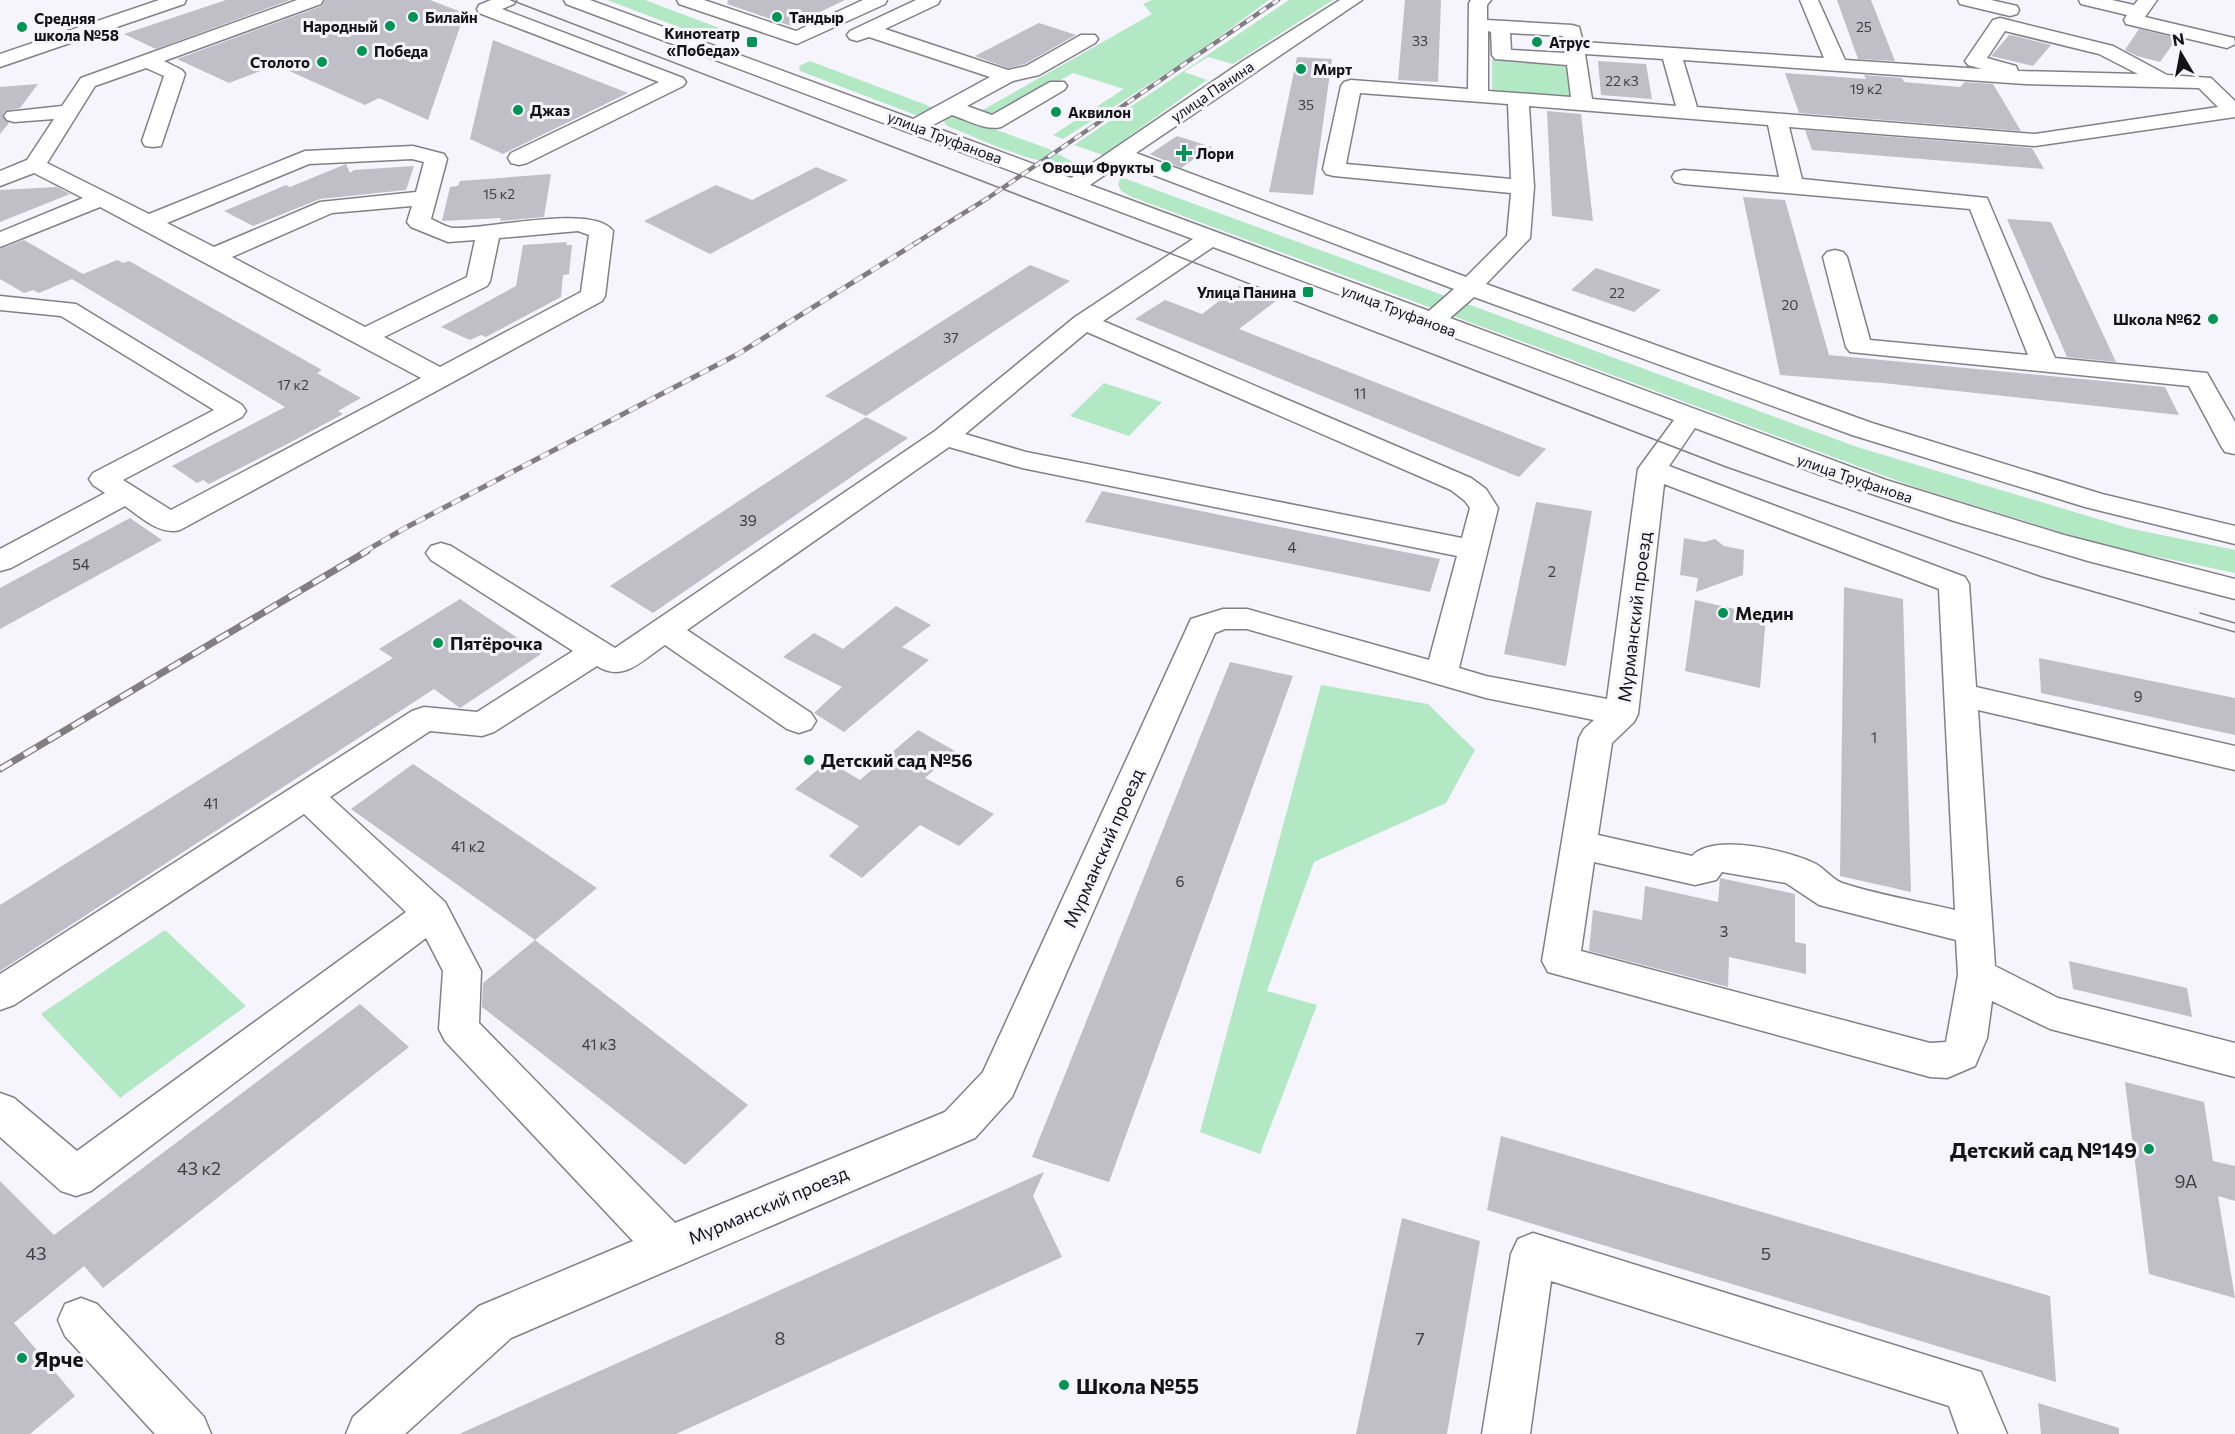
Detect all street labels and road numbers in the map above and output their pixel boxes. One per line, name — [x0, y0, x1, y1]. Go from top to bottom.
street label: улица Панина — [1167, 57, 1257, 125]
street label: улица Труфанова — [885, 107, 1005, 167]
street label: улица Труфанова — [1339, 280, 1459, 340]
street label: улица Труфанова — [1795, 450, 1915, 506]
street label: Мурманский проезд — [1613, 530, 1655, 704]
street label: Мурманский проезд — [1058, 765, 1148, 931]
street label: Мурманский проезд — [685, 1161, 852, 1249]

